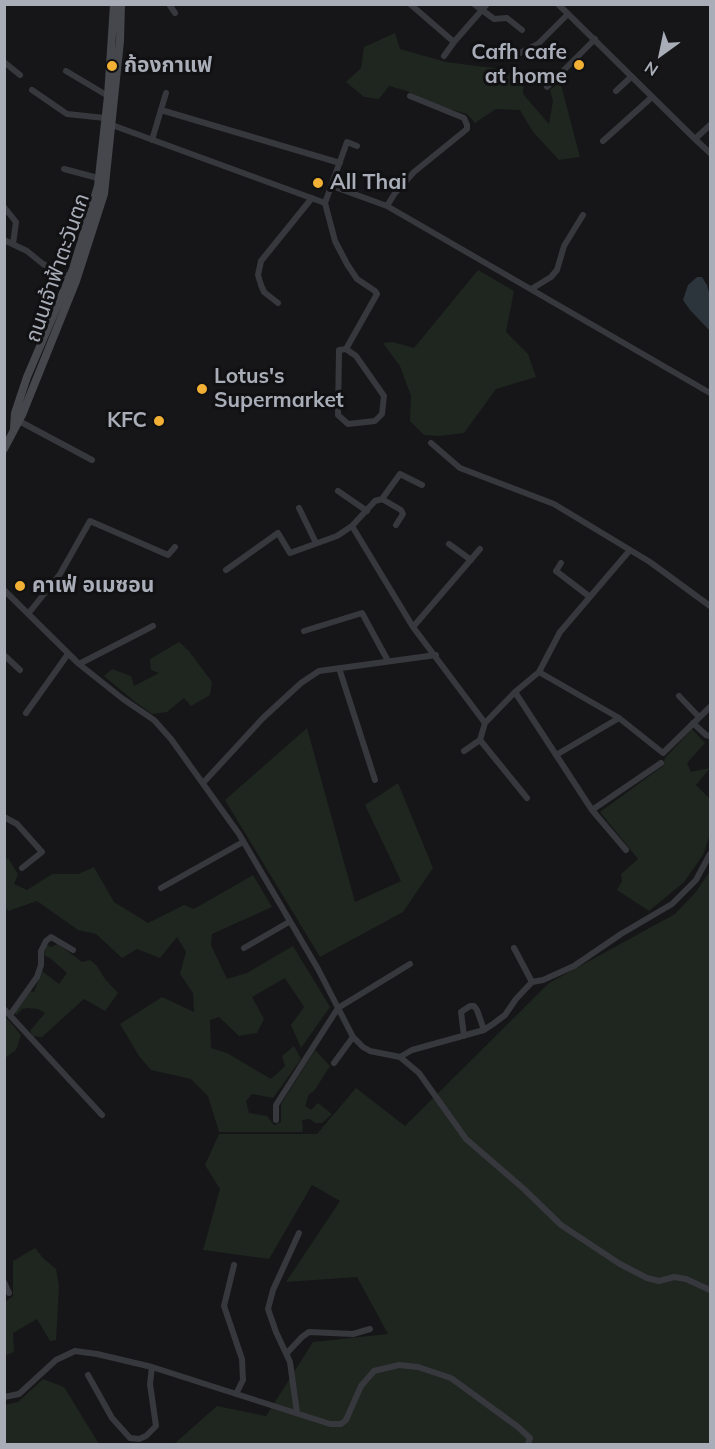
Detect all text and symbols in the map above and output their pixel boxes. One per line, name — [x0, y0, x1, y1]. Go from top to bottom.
north arrow — [631, 24, 691, 84]
place label: Cafh cafe at home — [471, 40, 567, 90]
place label: ก้องกาแฟ — [124, 53, 212, 79]
text: N — [641, 57, 662, 81]
marker: Cafh cafe at home — [572, 58, 586, 72]
marker: ก้องกาแฟ — [105, 59, 119, 73]
place label: All Thai — [330, 170, 407, 196]
marker: All Thai — [311, 176, 325, 190]
street label: ถนนเจ้าฟ้าตะวันตก — [21, 190, 95, 346]
place label: Lotus's Supermarket — [214, 364, 344, 414]
marker: Lotus's Supermarket — [195, 382, 209, 396]
place label: KFC — [107, 408, 147, 434]
marker: KFC — [152, 414, 166, 428]
place label: คาเฟ่ อเมซอน — [32, 573, 154, 599]
marker: คาเฟ่ อเมซอน — [13, 579, 27, 593]

